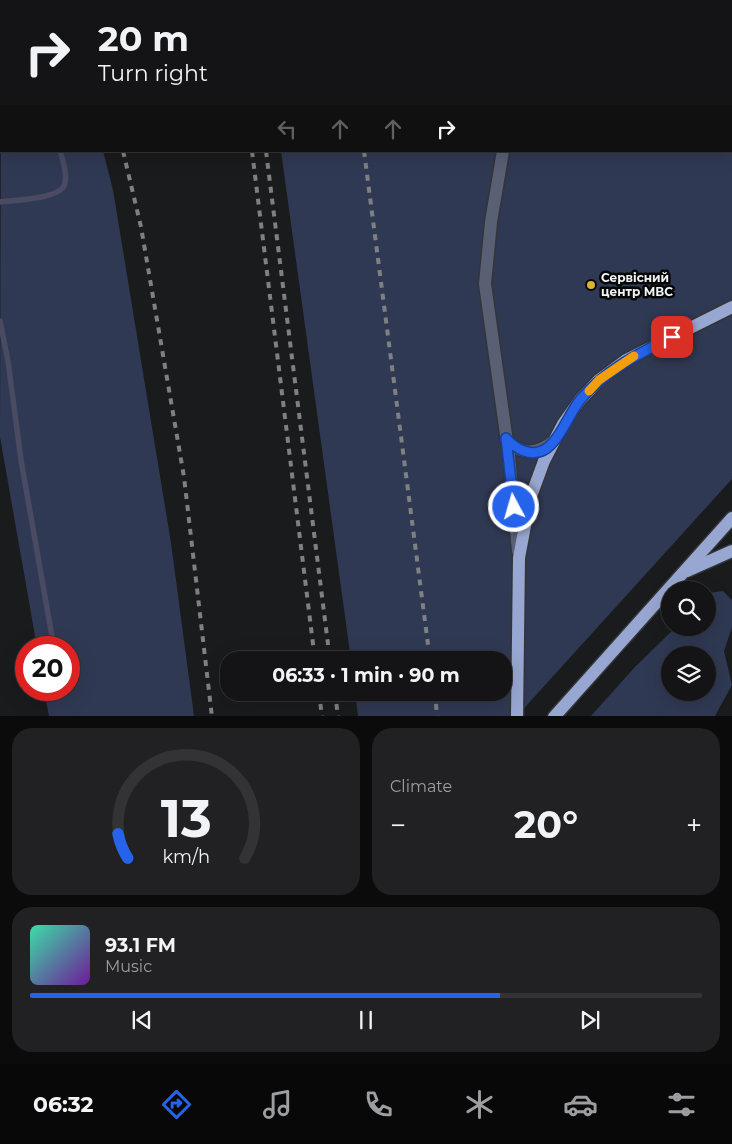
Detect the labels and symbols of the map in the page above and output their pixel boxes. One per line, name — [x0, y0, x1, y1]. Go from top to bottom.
place label: Сервісний центр МВС — [601, 270, 673, 299]
marker: Сервісний центр МВС — [585, 279, 597, 291]
pin — [651, 316, 693, 358]
position arrow — [487, 480, 539, 532]
speed limit sign: 20 — [15, 636, 80, 701]

